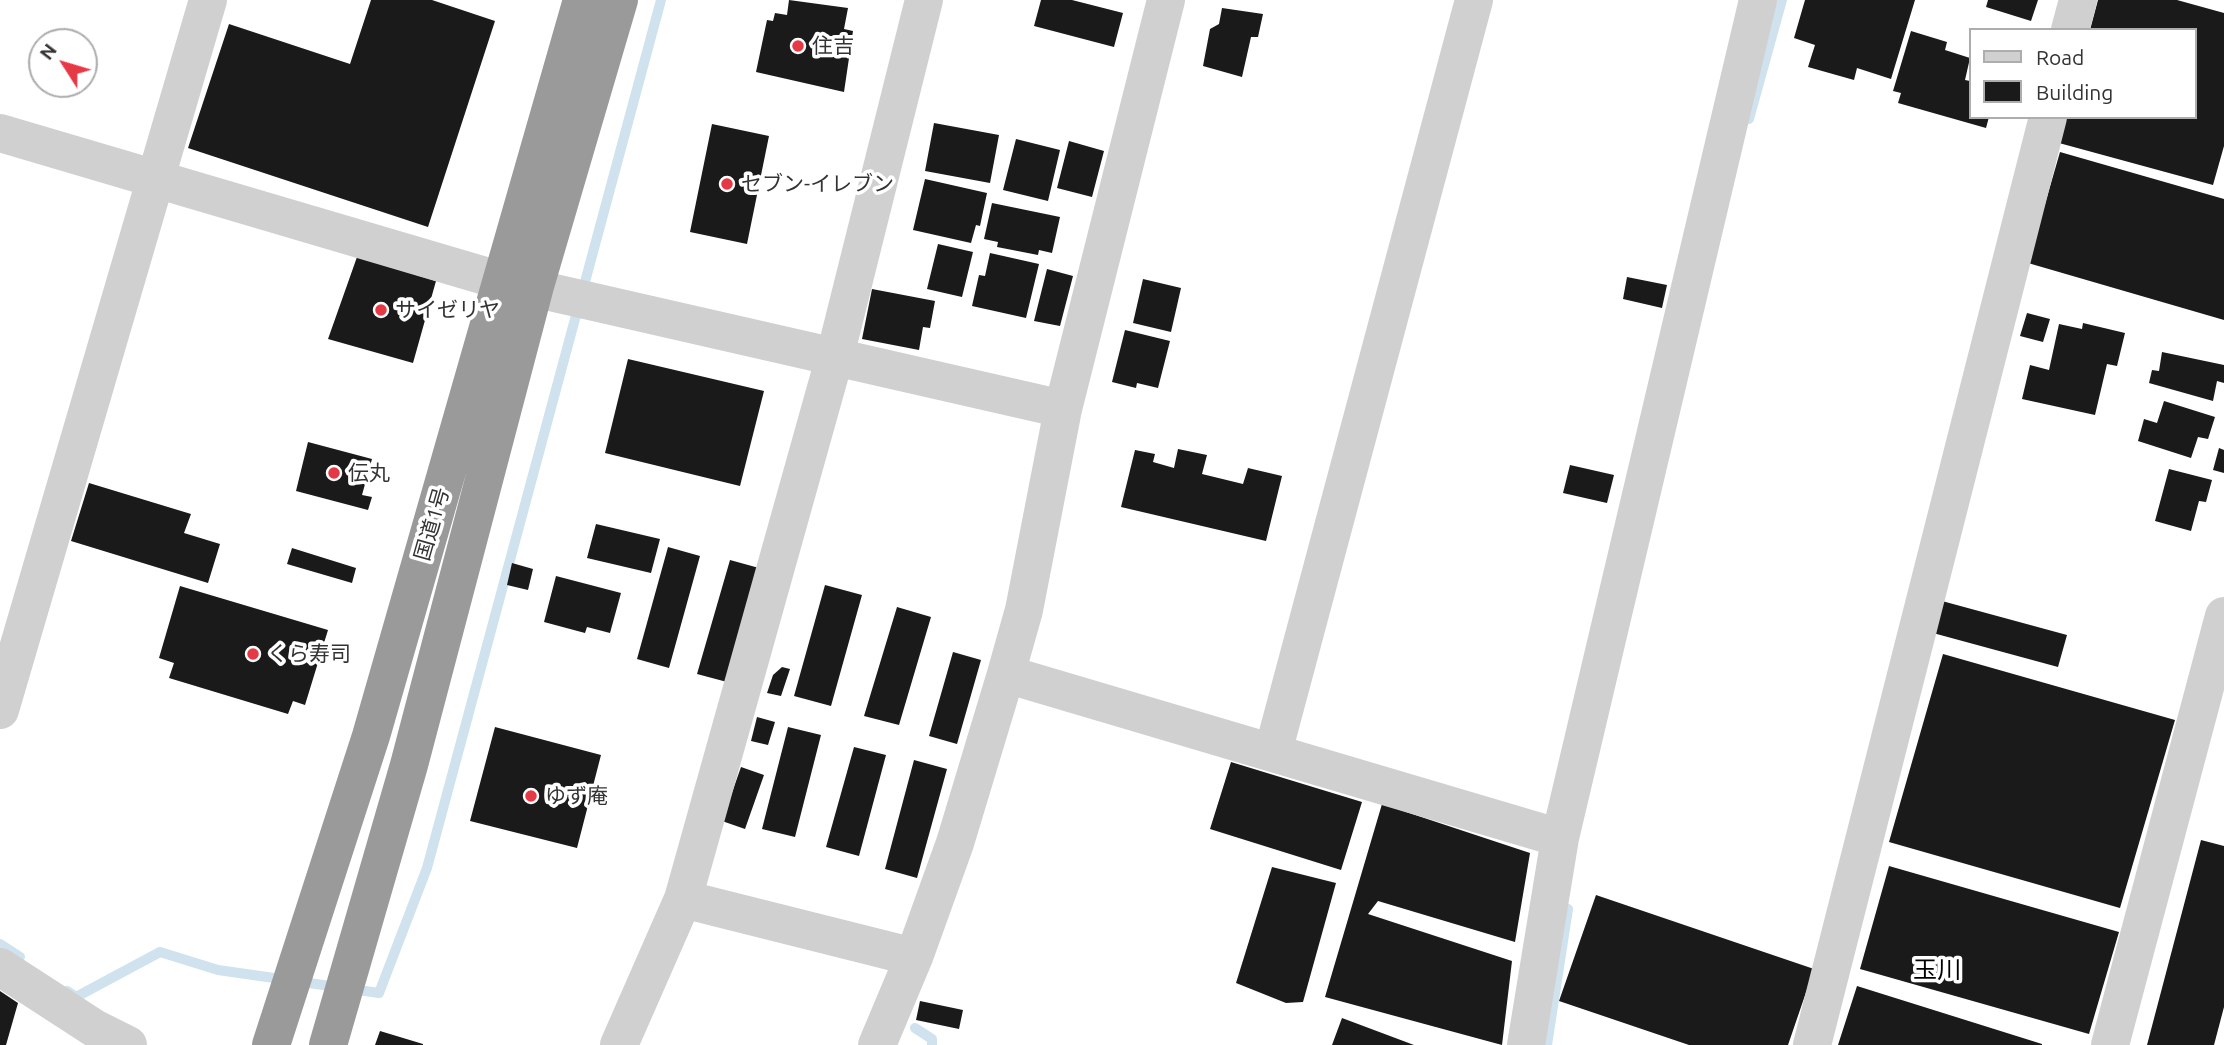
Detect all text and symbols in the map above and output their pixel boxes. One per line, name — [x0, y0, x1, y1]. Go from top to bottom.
north arrow — [28, 28, 98, 98]
legend — [1968, 28, 2196, 119]
place label: 住吉 — [812, 33, 854, 59]
marker: 住吉 — [790, 38, 806, 54]
text: N — [35, 39, 61, 64]
text: Road — [2036, 45, 2084, 69]
text: Building — [2036, 80, 2113, 104]
place label: セブン-イレブン — [741, 171, 894, 197]
marker: セブン-イレブン — [719, 176, 735, 192]
place label: サイゼリヤ — [395, 297, 500, 323]
marker: サイゼリヤ — [373, 302, 389, 318]
place label: 伝丸 — [348, 460, 390, 486]
marker: 伝丸 — [326, 465, 342, 481]
street label: 国道1号 — [410, 485, 454, 563]
place label: くら寿司 — [267, 641, 351, 667]
marker: くら寿司 — [245, 646, 261, 662]
place label: ゆず庵 — [545, 783, 608, 809]
marker: ゆず庵 — [523, 788, 539, 804]
district label: 玉川 — [1913, 956, 1961, 984]

